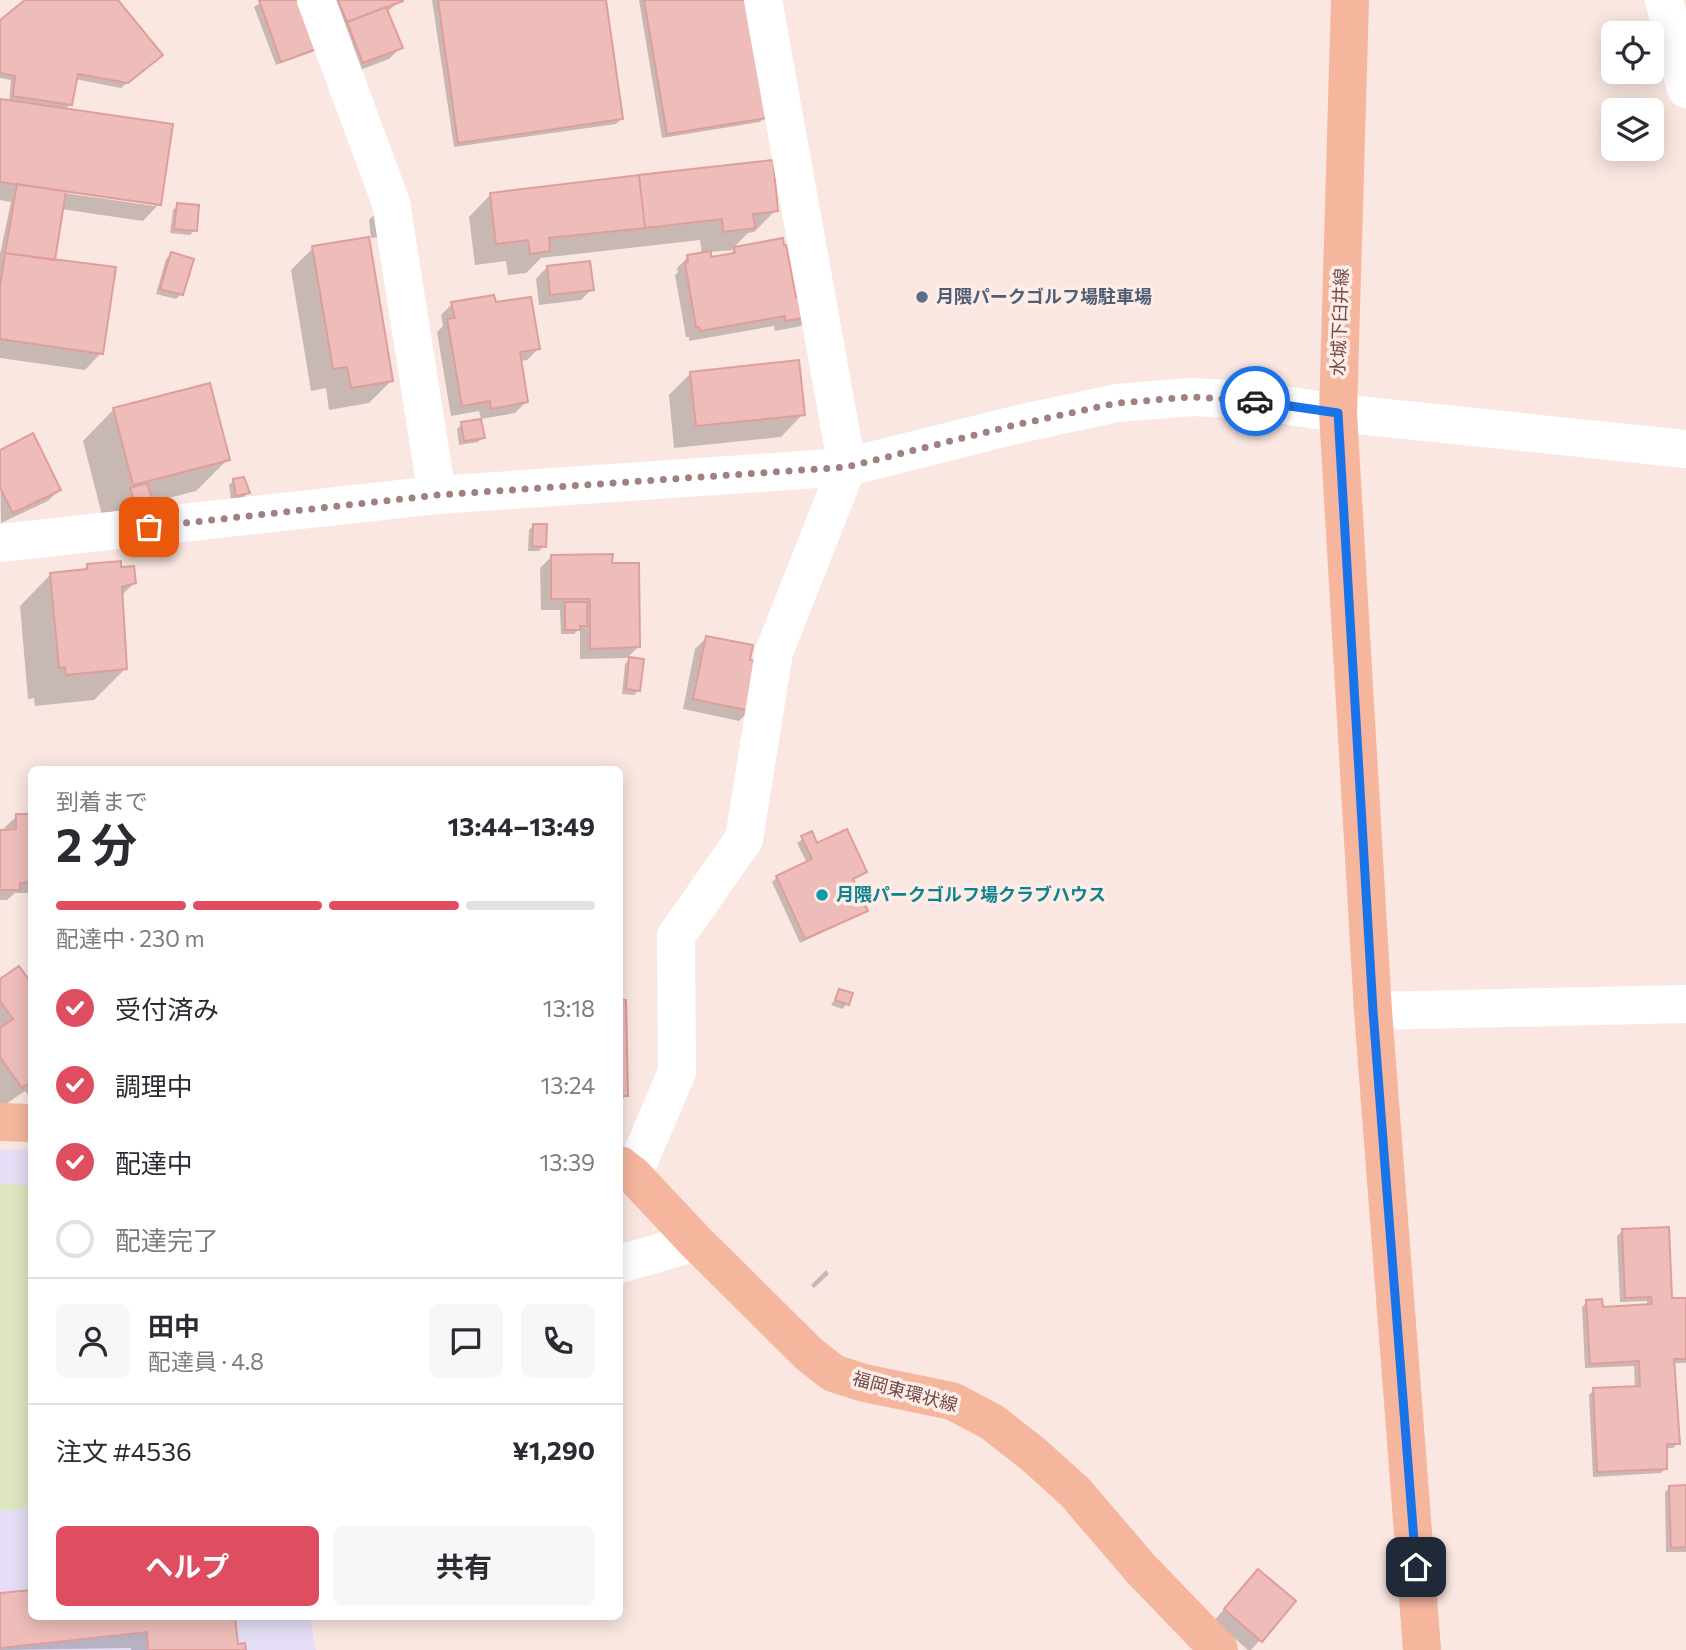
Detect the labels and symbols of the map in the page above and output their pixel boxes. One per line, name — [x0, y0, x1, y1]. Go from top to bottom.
street label: 水城下臼井線 — [1326, 268, 1352, 376]
place label: 月隈パークゴルフ場駐車場 — [936, 285, 1152, 307]
marker: 月隈パークゴルフ場駐車場 — [914, 289, 930, 305]
courier — [1220, 366, 1290, 436]
pin — [119, 497, 179, 557]
place label: 月隈パークゴルフ場クラブハウス — [836, 883, 1106, 905]
marker: 月隈パークゴルフ場クラブハウス — [814, 887, 830, 903]
street label: 福岡東環状線 — [850, 1366, 960, 1416]
pin — [1386, 1537, 1446, 1597]

